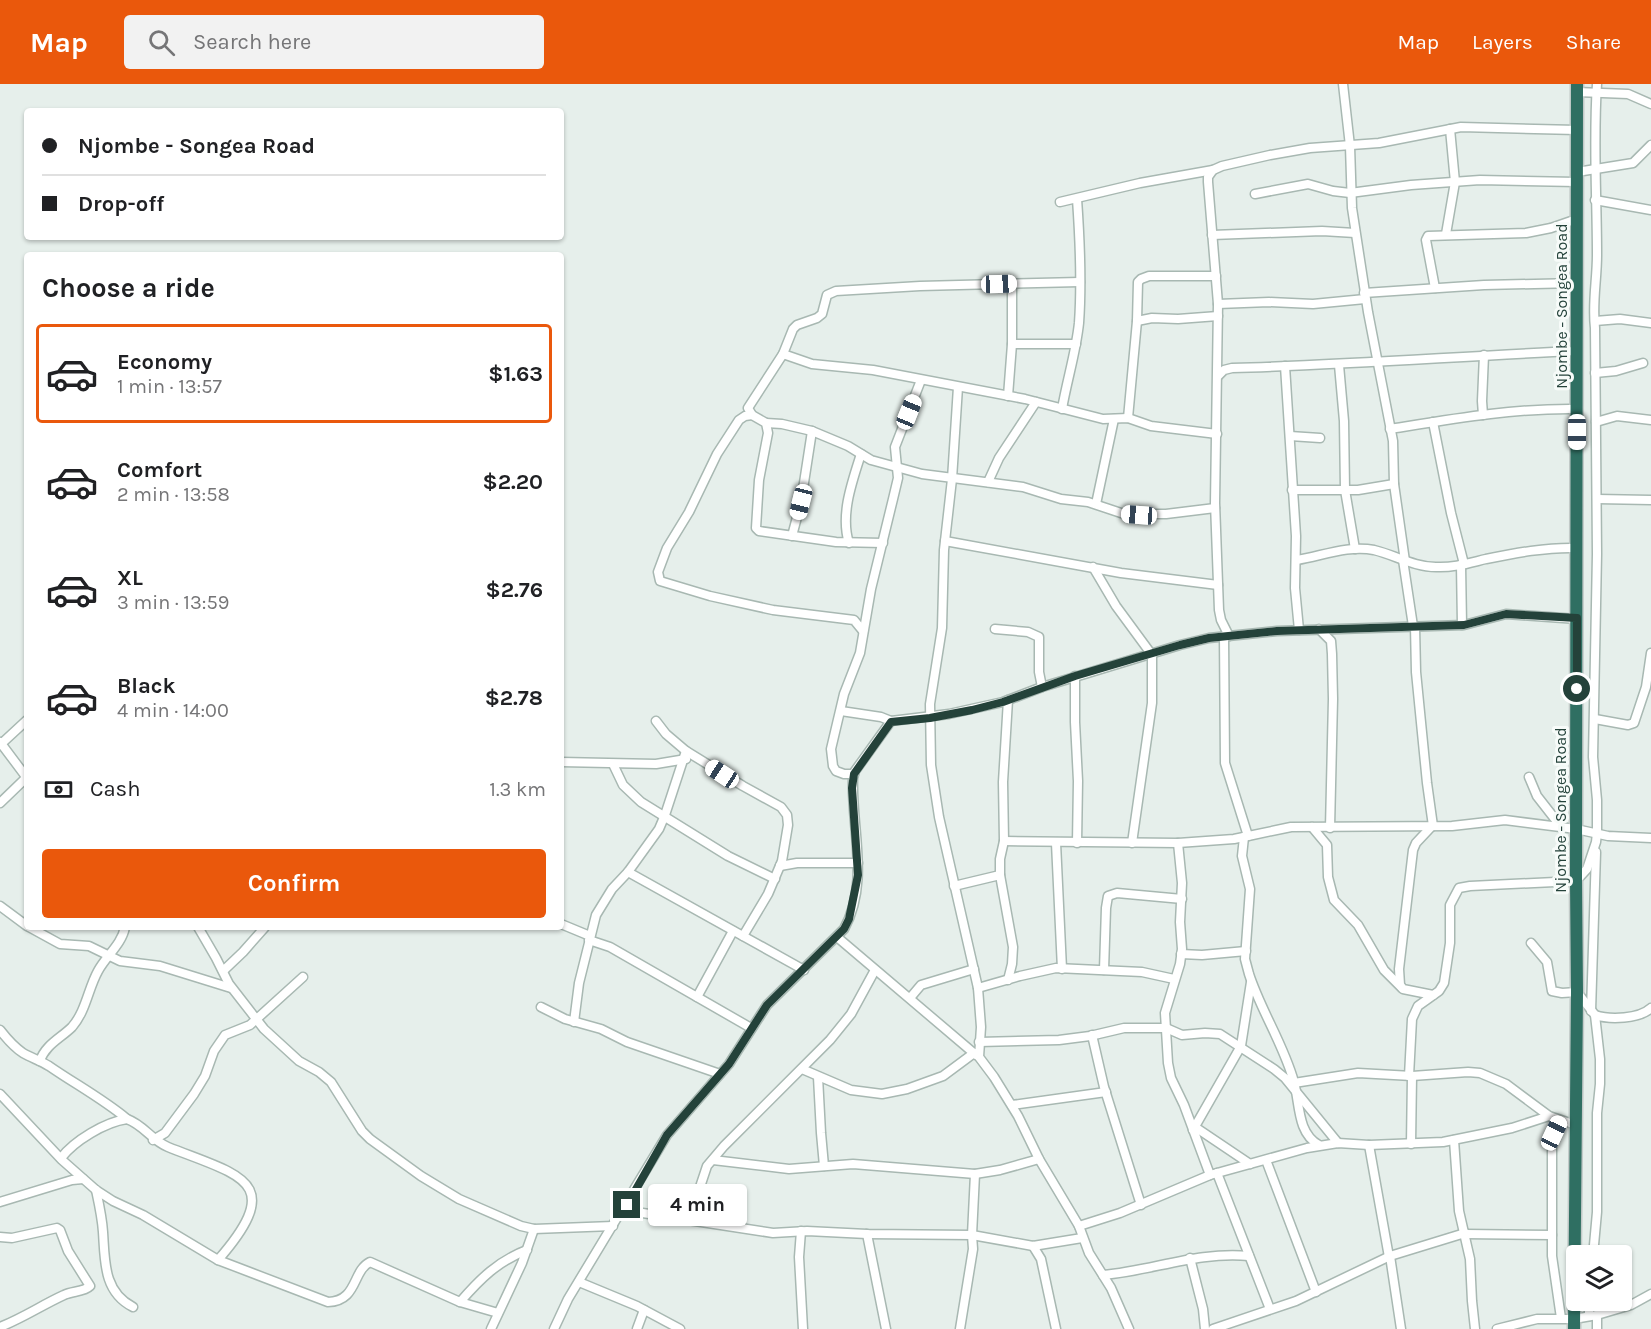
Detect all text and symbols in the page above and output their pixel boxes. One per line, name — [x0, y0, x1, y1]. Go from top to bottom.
search box — [124, 15, 544, 69]
text: Map — [30, 26, 88, 59]
icon: search — [145, 26, 178, 59]
text: Search here — [193, 29, 311, 55]
text: Map — [1397, 30, 1439, 54]
text: Layers — [1472, 30, 1533, 54]
text: Share — [1566, 30, 1621, 54]
text: Njombe - Songea Road — [78, 133, 315, 159]
text: Drop-off — [78, 191, 164, 217]
street label: Njombe - Songea Road — [1552, 223, 1571, 389]
text: Choose a ride — [42, 272, 215, 304]
car — [981, 274, 1017, 294]
icon: car — [45, 347, 99, 401]
text: Economy — [117, 349, 212, 375]
text: $1.63 — [488, 361, 543, 387]
text: 1 min · 13:57 — [117, 375, 222, 398]
car — [894, 392, 924, 432]
car — [1568, 414, 1586, 450]
icon: car — [45, 455, 99, 509]
text: Comfort — [117, 457, 202, 483]
text: $2.20 — [483, 469, 543, 495]
car — [788, 482, 814, 522]
text: 2 min · 13:58 — [117, 483, 230, 506]
car — [1120, 505, 1158, 525]
icon: car — [45, 563, 99, 617]
text: XL — [117, 565, 143, 591]
text: $2.76 — [486, 577, 543, 603]
text: 3 min · 13:59 — [117, 591, 229, 614]
icon: car — [45, 671, 99, 725]
text: Black — [117, 673, 176, 699]
route start — [1563, 675, 1590, 702]
text: $2.78 — [485, 685, 543, 711]
text: 4 min · 14:00 — [117, 699, 229, 722]
street label: Njombe - Songea Road — [1551, 727, 1570, 893]
car — [702, 757, 742, 791]
icon: cash — [42, 773, 75, 806]
text: Cash — [90, 776, 140, 802]
text: 1.3 km — [489, 778, 546, 801]
button: Confirm — [42, 849, 546, 918]
car — [1538, 1113, 1570, 1153]
callout: 4 min — [648, 1184, 747, 1226]
route end — [613, 1191, 640, 1218]
text: 4 min — [670, 1193, 725, 1216]
map controls — [1566, 1245, 1632, 1311]
button: layers — [1566, 1245, 1632, 1311]

